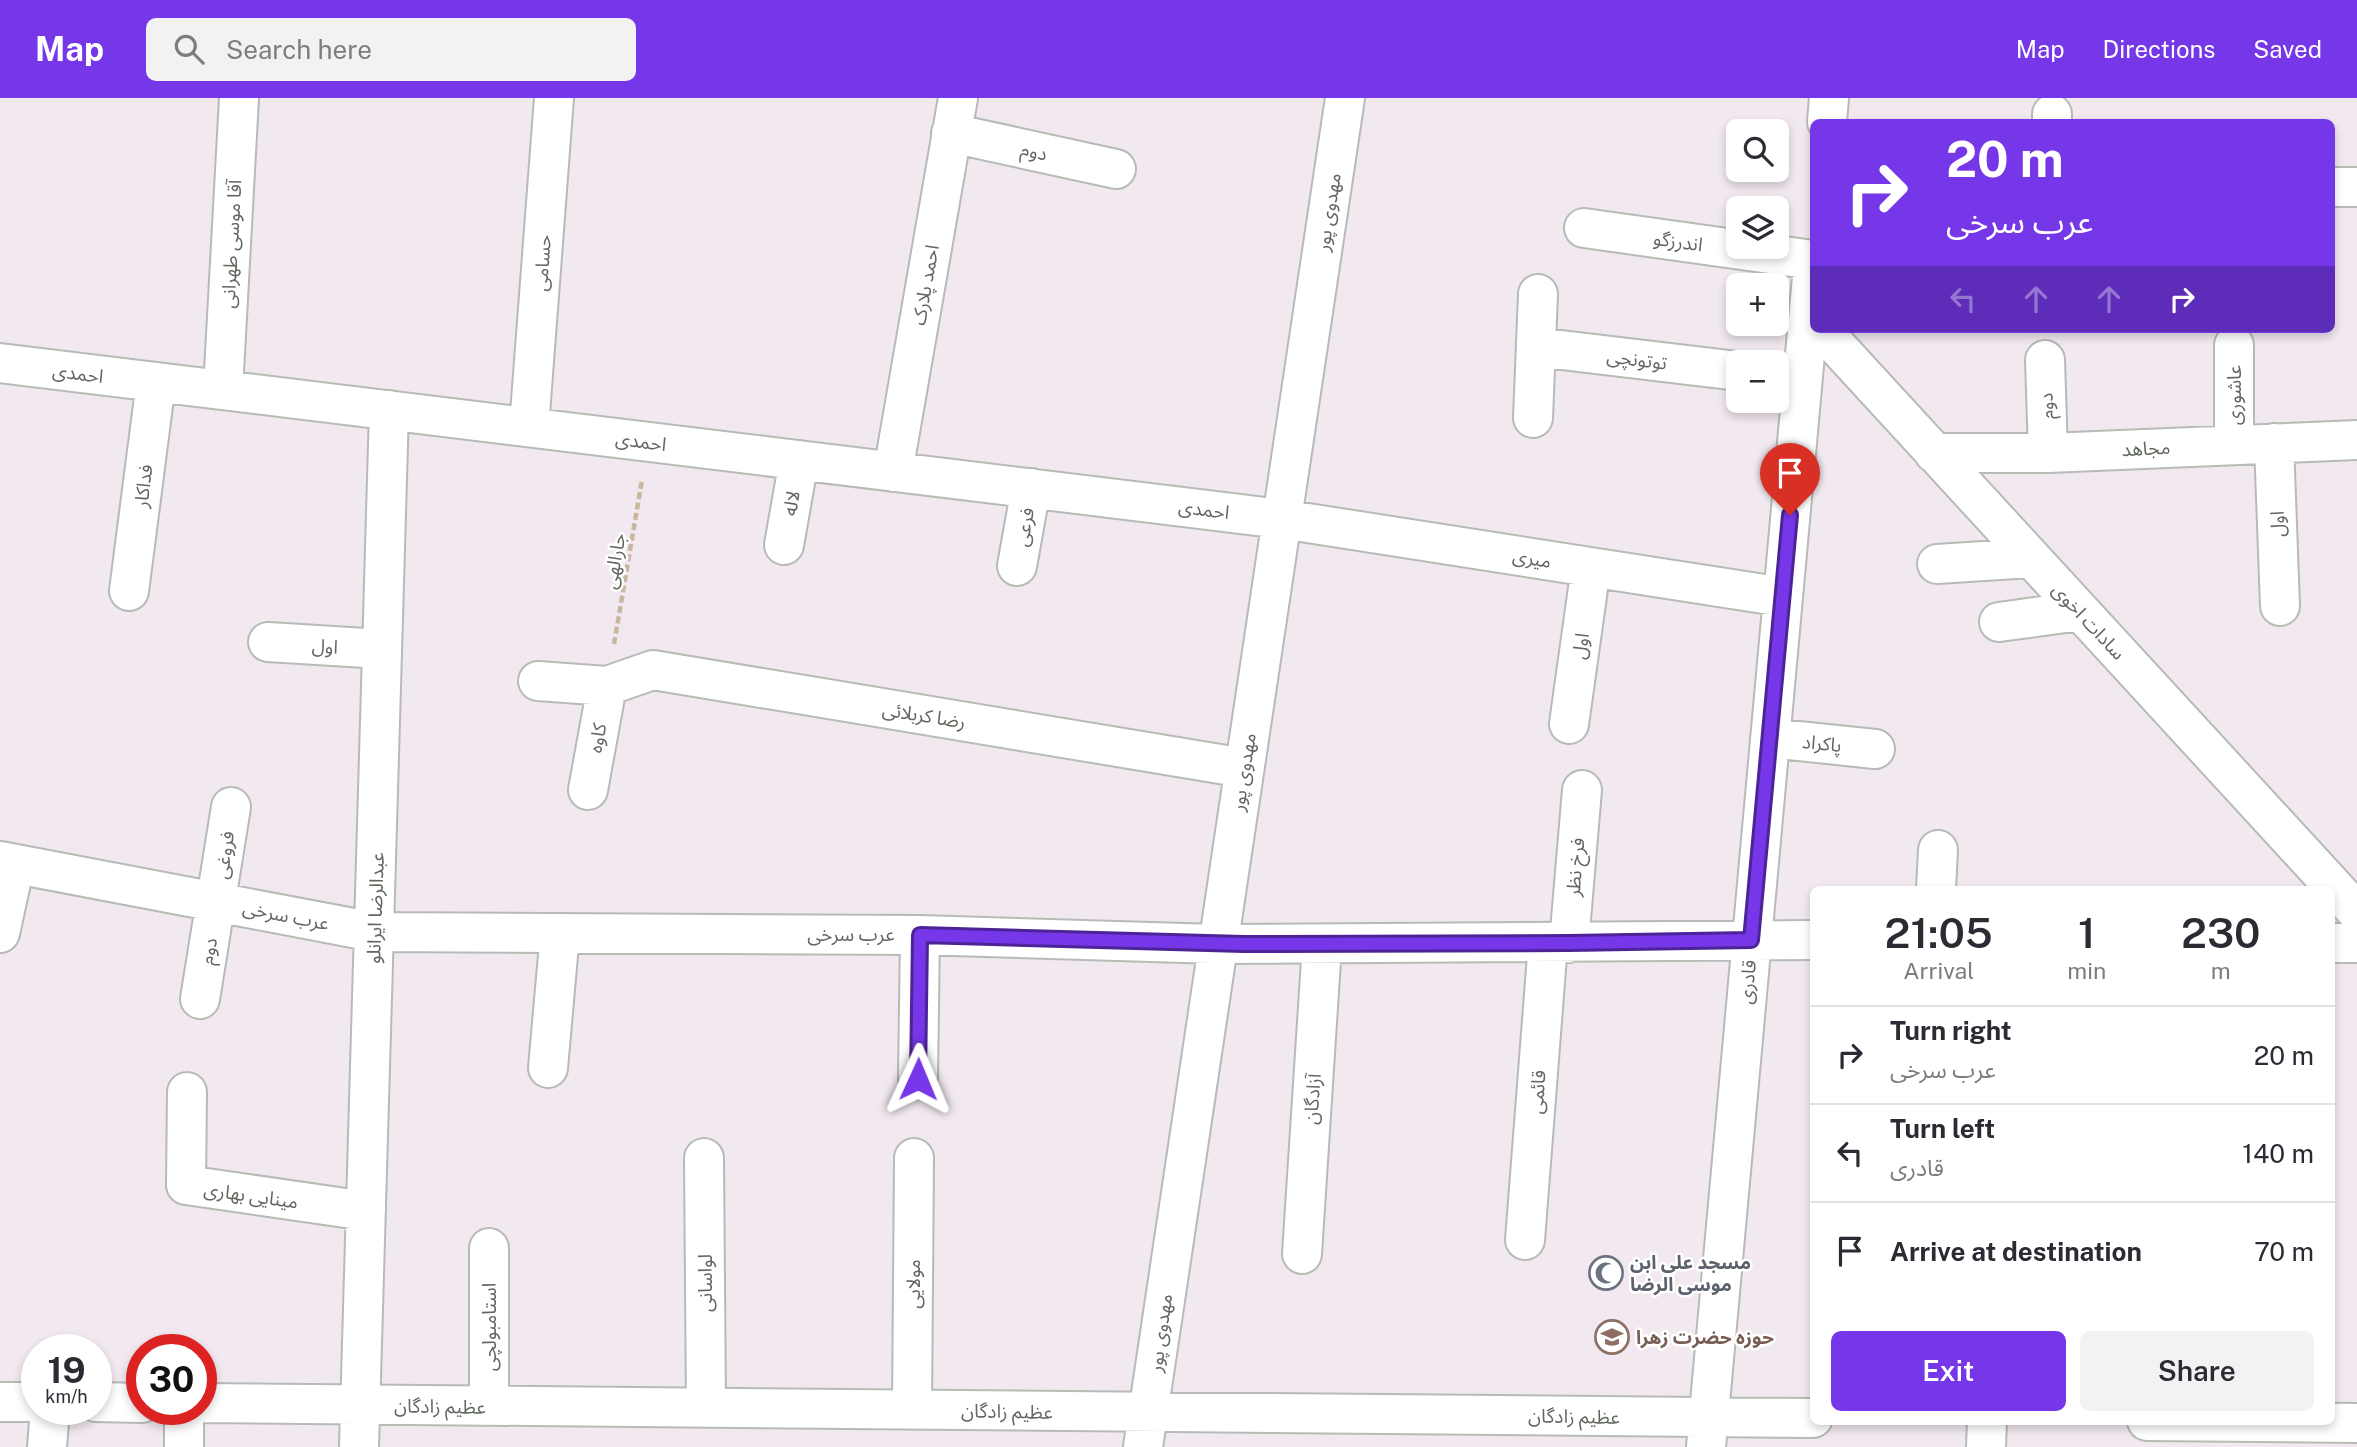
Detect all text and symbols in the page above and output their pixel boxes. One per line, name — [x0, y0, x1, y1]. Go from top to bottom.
search box — [146, 18, 636, 81]
text: Map — [35, 30, 104, 68]
icon: search — [170, 30, 208, 68]
text: Search here — [226, 34, 372, 65]
text: Map — [2016, 35, 2065, 63]
text: Directions — [2103, 35, 2215, 63]
text: Saved — [2253, 35, 2322, 63]
map controls — [1726, 119, 1789, 413]
button: search — [1726, 119, 1789, 182]
text: 20 m — [1946, 130, 2064, 188]
street label: دوم — [1018, 137, 1049, 168]
icon: right — [1831, 147, 1922, 238]
street label: مهدوی پور — [1311, 171, 1347, 254]
street label: آقا موسی طهرانی — [217, 178, 246, 309]
button: layers — [1726, 196, 1789, 259]
text: عرب سرخی — [1946, 203, 2093, 240]
street label: اندرزگو — [1652, 227, 1704, 256]
street label: حسامی — [529, 234, 556, 292]
street label: احمد پلارک — [907, 243, 945, 327]
button: + — [1726, 273, 1789, 336]
icon: left — [1944, 280, 1982, 318]
icon: ahead — [2017, 280, 2055, 318]
icon: ahead — [2090, 280, 2128, 318]
icon: right — [2163, 280, 2201, 318]
street label: توتونچی — [1605, 344, 1668, 376]
button: − — [1726, 350, 1789, 413]
street label: احمدی — [51, 359, 105, 387]
street label: عاشوری — [2223, 365, 2246, 425]
street label: دوم — [2035, 392, 2061, 420]
street label: احمدی — [614, 427, 668, 455]
street label: مجاهد — [2121, 436, 2171, 460]
pin — [1760, 443, 1820, 515]
icon: arrive — [1771, 454, 1809, 492]
street label: فداکار — [129, 463, 158, 510]
street label: لاله — [778, 489, 804, 517]
street label: احمدی — [1177, 495, 1231, 523]
street label: فرعی — [1010, 506, 1039, 548]
street label: اول — [2266, 510, 2289, 537]
street label: جارالهی — [598, 531, 631, 591]
street label: میری — [1511, 544, 1553, 573]
street label: سادات اخوی — [2047, 578, 2130, 665]
street label: اول — [1567, 631, 1594, 661]
street label: اول — [311, 634, 339, 659]
street label: رضا کربلائی — [881, 698, 967, 733]
street label: کاوه — [584, 720, 612, 755]
street label: پاکراد — [1801, 730, 1843, 758]
street label: مهدوی پور — [1226, 731, 1262, 814]
street label: فروغی — [210, 830, 239, 880]
street label: فرخ نظر — [1561, 837, 1592, 899]
street label: عبدالرضا ایرانلو — [362, 852, 389, 964]
street label: عرب سرخی — [241, 896, 331, 935]
text: 21:05 — [1885, 908, 1993, 957]
text: 1 — [2078, 908, 2096, 957]
text: 230 — [2181, 908, 2260, 957]
street label: عرب سرخی — [807, 923, 895, 946]
street label: دوم — [195, 936, 225, 967]
text: Arrival — [1903, 957, 1974, 984]
text: min — [2067, 957, 2106, 984]
text: m — [2211, 957, 2231, 984]
street label: قادرى — [1734, 959, 1761, 1005]
text: Turn right — [1890, 1015, 2012, 1046]
icon: right — [1831, 1036, 1869, 1074]
text: 20 m — [2254, 1040, 2314, 1071]
position arrow — [881, 1042, 955, 1116]
text: عرب سرخی — [1890, 1056, 1996, 1083]
street label: قائمی — [1524, 1069, 1551, 1115]
street label: آزادگان — [1299, 1071, 1326, 1125]
text: Turn left — [1890, 1113, 1995, 1144]
icon: left — [1831, 1134, 1869, 1172]
text: 140 m — [2242, 1138, 2314, 1169]
text: قادرى — [1890, 1154, 1944, 1181]
street label: مینایی بهاری — [202, 1177, 300, 1213]
icon: arrive — [1831, 1232, 1869, 1270]
text: Arrive at destination — [1890, 1236, 2142, 1267]
text: 70 m — [2254, 1236, 2314, 1267]
place label: مسجد علی ابن موسی الرضا — [1630, 1251, 1751, 1296]
street label: لواسانی — [694, 1254, 717, 1312]
mosque icon: مسجد علی ابن موسی الرضا — [1587, 1254, 1625, 1292]
street label: مولایی — [902, 1259, 925, 1309]
street label: استامبولچی — [478, 1283, 502, 1371]
street label: مهدوی پور — [1143, 1292, 1179, 1375]
school or university icon: حوزه حضرت زهرا — [1593, 1318, 1631, 1356]
place label: حوزه حضرت زهرا — [1636, 1326, 1774, 1349]
button: Exit — [1831, 1331, 2066, 1411]
button: Share — [2080, 1331, 2314, 1411]
speed limit sign: 30 — [126, 1334, 217, 1425]
text: 19 — [47, 1350, 86, 1391]
text: km/h — [45, 1386, 88, 1407]
street label: عظیم زادگان — [394, 1394, 486, 1422]
street label: عظیم زادگان — [961, 1399, 1053, 1427]
street label: عظیم زادگان — [1528, 1404, 1620, 1432]

